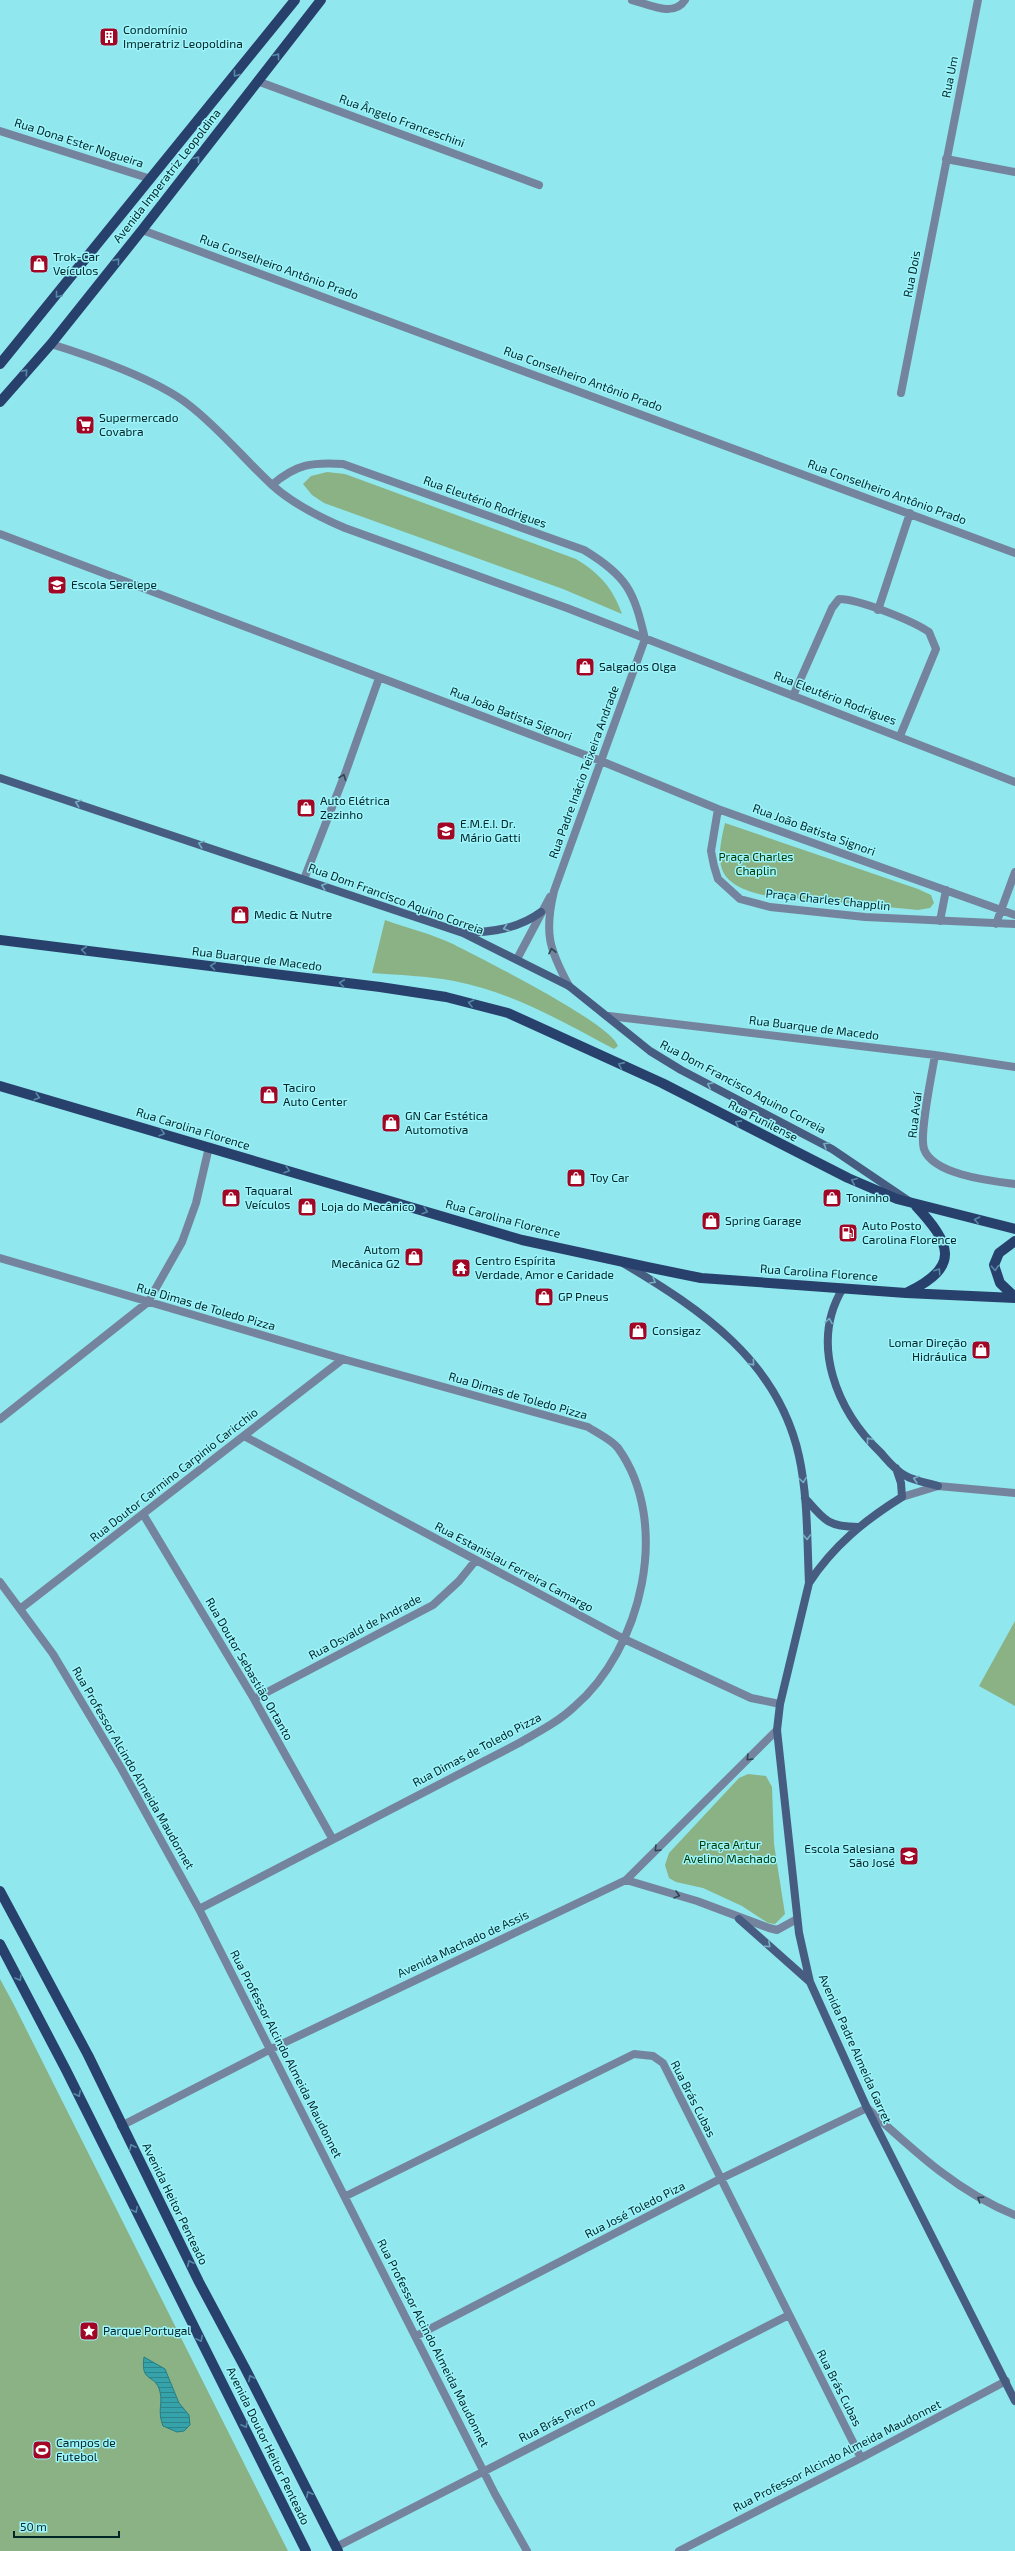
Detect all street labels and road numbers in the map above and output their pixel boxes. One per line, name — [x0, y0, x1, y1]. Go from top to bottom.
street label: Rua Um — [938, 55, 960, 99]
street label: Rua Ângelo Franceschini — [338, 91, 467, 149]
street label: Avenida Imperatriz Leopoldina — [110, 106, 223, 245]
street label: Rua Dona Ester Nogueira — [13, 114, 146, 170]
street label: Rua Conselheiro Antônio Prado — [198, 231, 361, 301]
street label: Rua Dois — [900, 249, 922, 298]
street label: Rua Conselheiro Antônio Prado — [502, 343, 665, 413]
street label: Rua Conselheiro Antônio Prado — [806, 456, 969, 526]
street label: Rua Eleutério Rodrigues — [422, 472, 549, 530]
street label: Rua Eleutério Rodrigues — [772, 667, 899, 727]
street label: Rua João Batista Signori — [448, 683, 574, 743]
street label: Rua Padre Inácio Teixeira Andrade — [545, 683, 621, 860]
street label: Rua João Batista Signori — [751, 800, 878, 858]
street label: Rua Dom Francisco Aquino Correia — [307, 860, 486, 936]
street label: Praça Charles Chapplin — [765, 885, 891, 914]
street label: Rua Buarque de Macedo — [191, 943, 323, 973]
street label: Rua Buarque de Macedo — [748, 1012, 880, 1042]
street label: Rua Dom Francisco Aquino Correia — [658, 1036, 829, 1136]
street label: Rua Avaí — [904, 1090, 924, 1139]
street label: Rua Funilense — [726, 1097, 801, 1144]
street label: Rua Carolina Florence — [135, 1104, 252, 1152]
street label: Rua Carolina Florence — [444, 1196, 562, 1240]
street label: Rua Carolina Florence — [760, 1261, 879, 1283]
street label: Rua Dimas de Toledo Pizza — [135, 1279, 277, 1333]
street label: Rua Dimas de Toledo Pizza — [447, 1368, 589, 1422]
street label: Rua Doutor Carmino Carpinio Caricchio — [87, 1404, 260, 1544]
street label: Rua Estanislau Ferreira Camargo — [433, 1518, 596, 1614]
street label: Rua Osvald de Andrade — [306, 1591, 423, 1662]
street label: Rua Doutor Sebastião Ortanto — [203, 1595, 297, 1742]
street label: Rua Professor Alcindo Almeida Maudonnet — [70, 1664, 198, 1872]
street label: Rua Dimas de Toledo Pizza — [410, 1709, 543, 1789]
street label: Avenida Machado de Assis — [395, 1906, 531, 1980]
street label: Rua Professor Alcindo Almeida Maudonnet — [228, 1947, 346, 2160]
street label: Avenida Padre Almeida Garret — [817, 1972, 895, 2126]
street label: Rua Brás Cubas — [669, 2058, 719, 2139]
street label: Avenida Heitor Penteado — [140, 2140, 212, 2267]
street label: Rua José Toledo Piza — [582, 2178, 687, 2240]
street label: Rua Professor Alcindo Almeida Maudonnet — [375, 2236, 493, 2449]
street label: Rua Brás Cubas — [815, 2347, 865, 2428]
street label: Avenida Doutor Heitor Penteado — [224, 2364, 313, 2527]
street label: Rua Brás Pierro — [516, 2394, 597, 2444]
street label: Rua Professor Alcindo Almeida Maudonnet — [730, 2396, 943, 2514]

